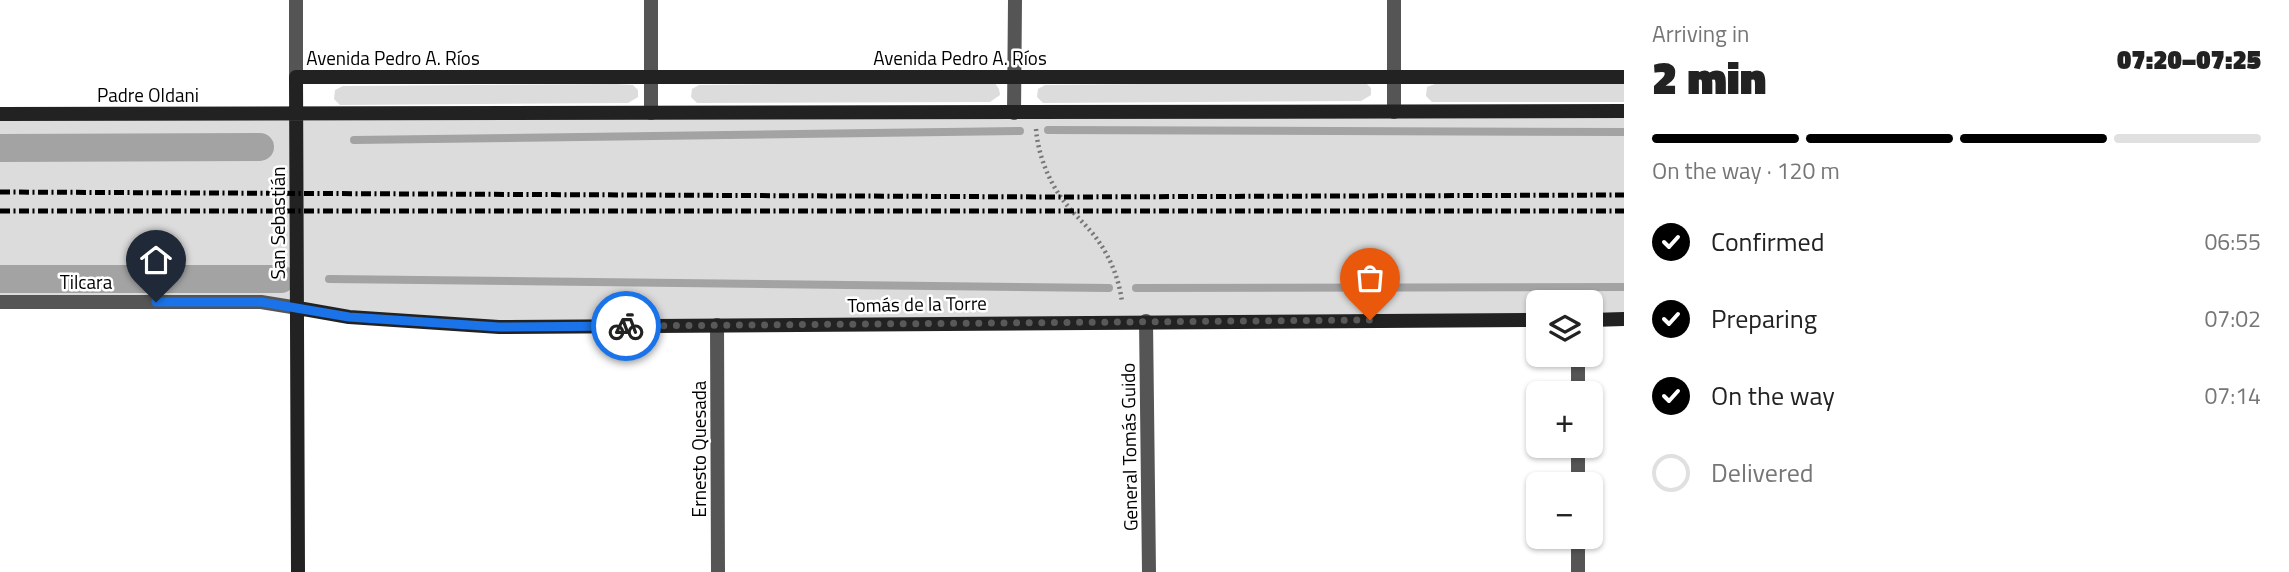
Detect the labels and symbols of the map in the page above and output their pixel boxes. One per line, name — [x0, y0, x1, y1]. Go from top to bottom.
street label: Avenida Pedro A. Ríos — [306, 43, 480, 72]
street label: Avenida Pedro A. Ríos — [873, 43, 1047, 72]
street label: Padre Oldani — [97, 80, 199, 109]
street label: San Sebastián — [263, 167, 292, 280]
pin — [126, 230, 186, 302]
pin — [1340, 248, 1400, 320]
street label: Tilcara — [60, 267, 113, 296]
street label: Tomás de la Torre — [847, 288, 987, 319]
courier — [591, 291, 661, 361]
street label: General Tomás Guido — [1113, 363, 1144, 532]
street label: Ernesto Quesada — [684, 380, 713, 517]

